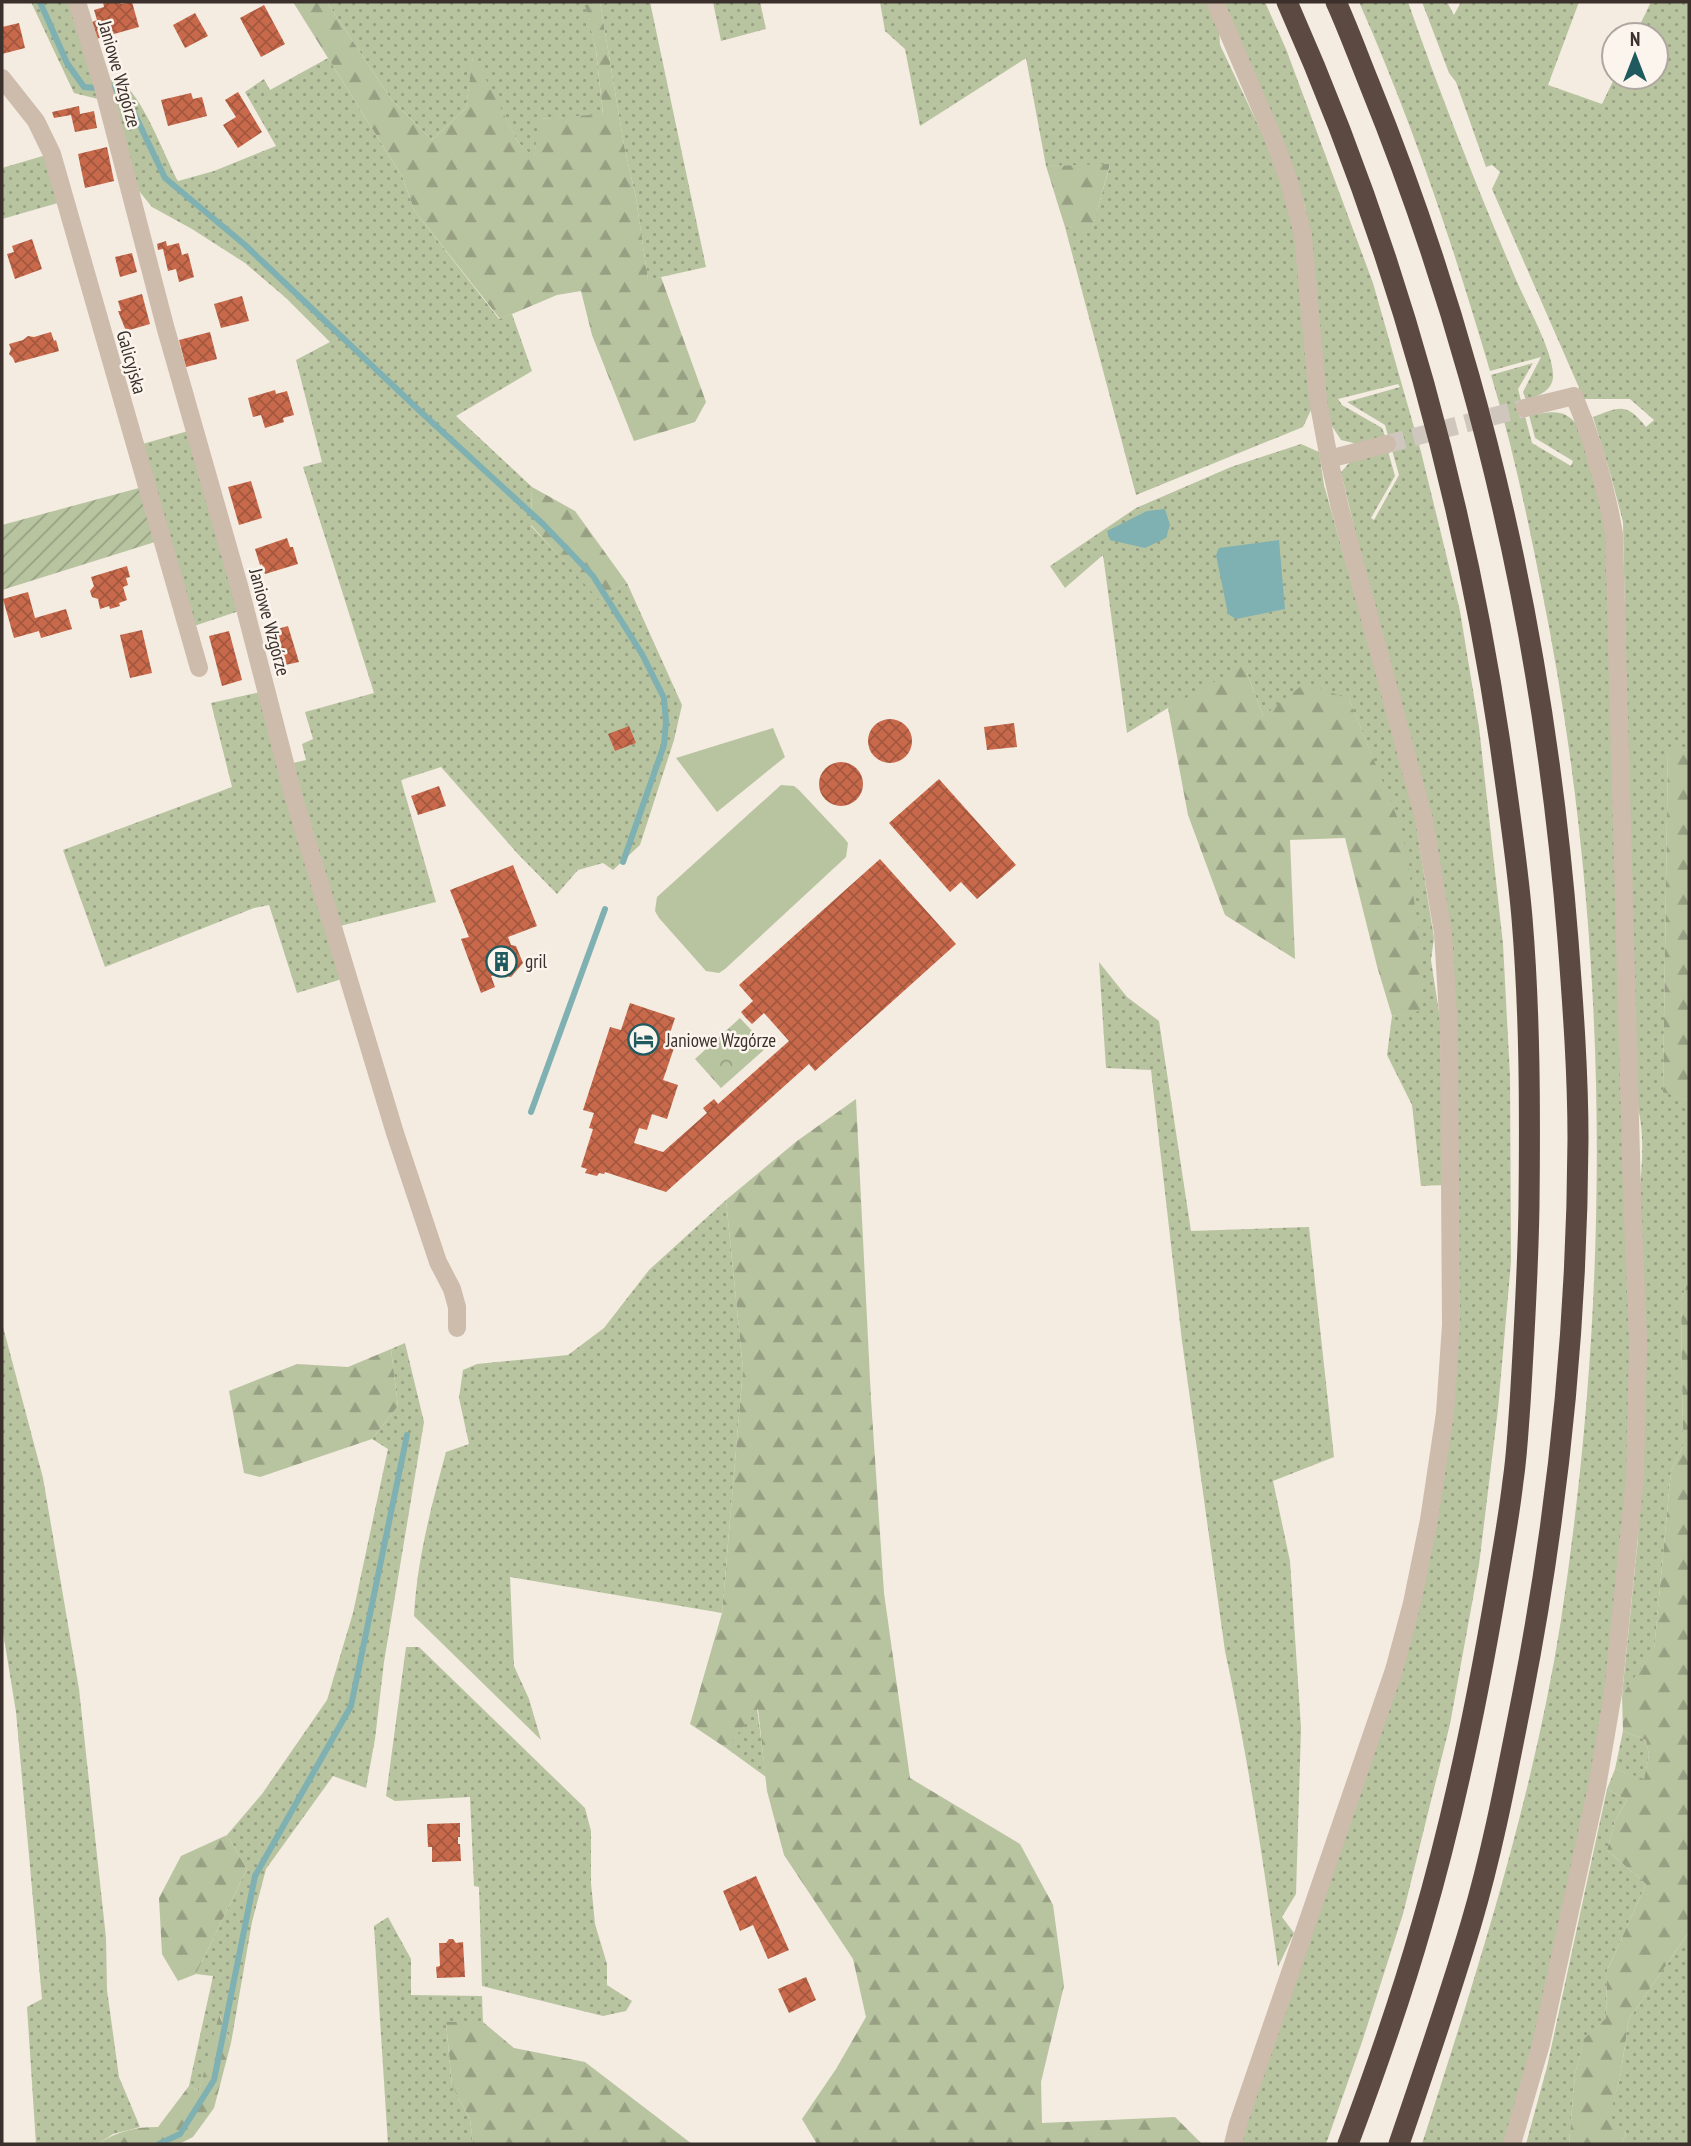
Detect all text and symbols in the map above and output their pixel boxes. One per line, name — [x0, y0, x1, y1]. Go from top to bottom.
street label: Janiowe Wzgórze — [93, 17, 147, 130]
north arrow — [1600, 21, 1670, 91]
text: N — [1630, 27, 1640, 51]
street label: Galicyjska — [112, 328, 152, 396]
street label: Janiowe Wzgórze — [244, 565, 296, 678]
building icon: gril — [485, 944, 519, 978]
place label: gril — [525, 949, 548, 973]
hotel icon: Janiowe Wzgórze — [626, 1023, 660, 1057]
place label: Janiowe Wzgórze — [665, 1028, 776, 1052]

